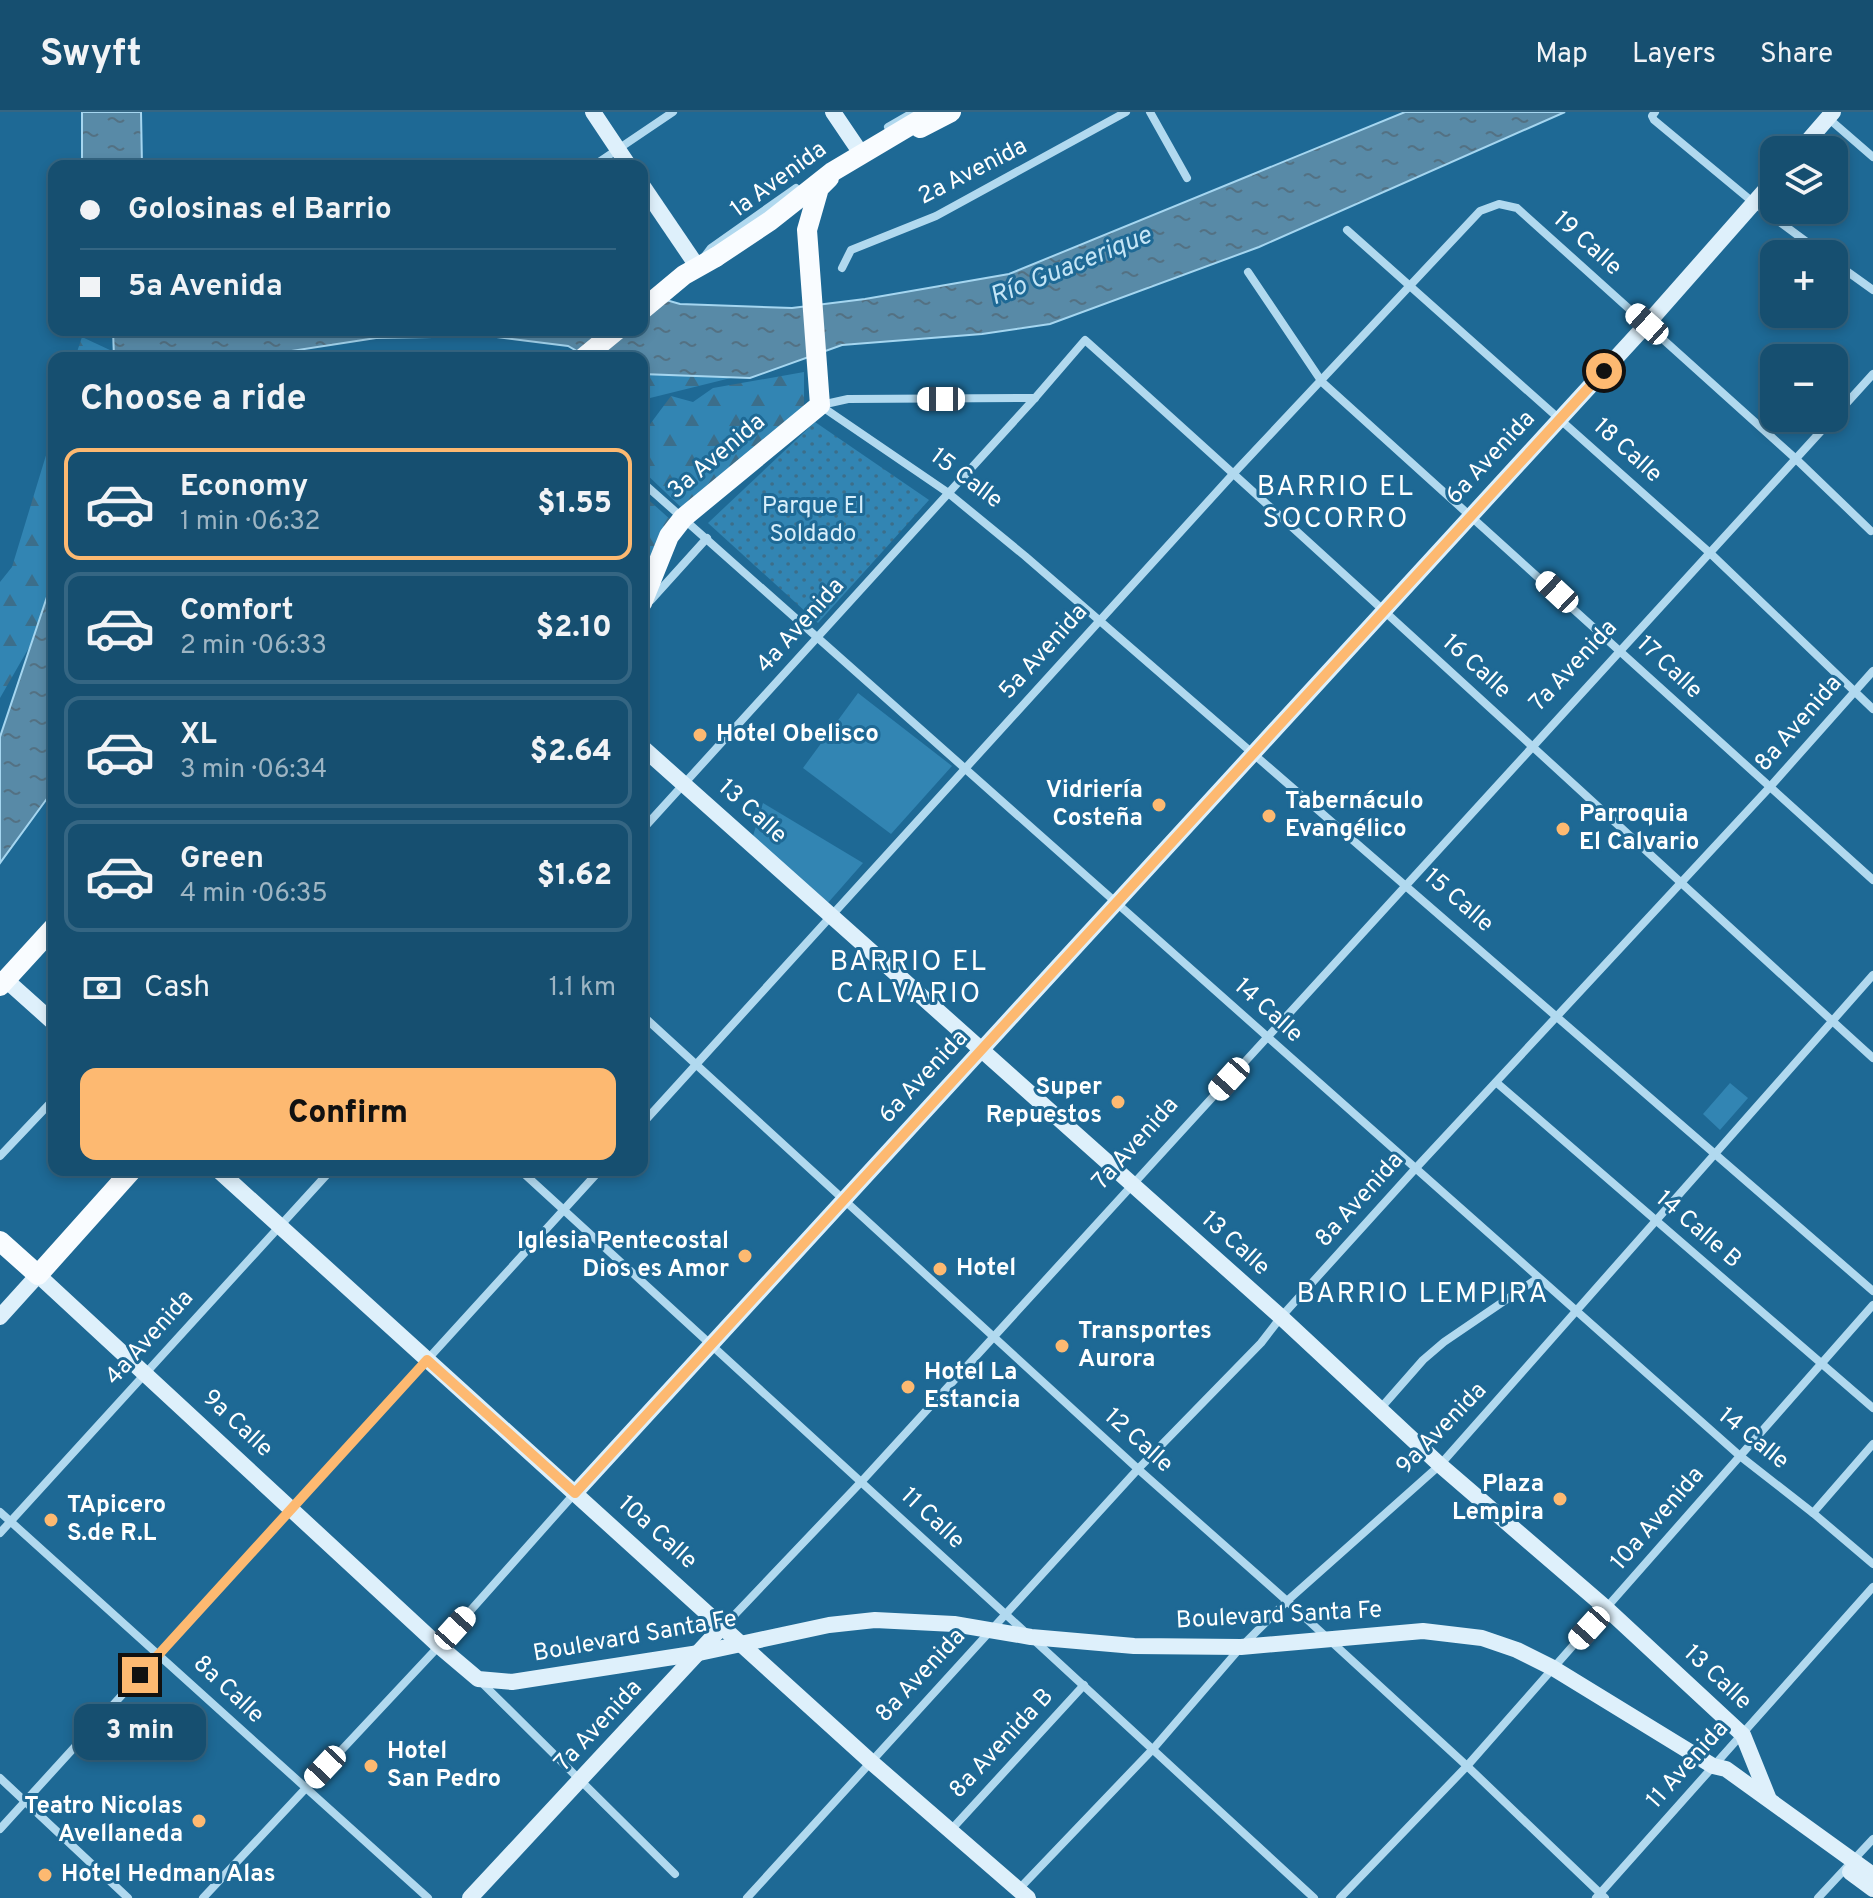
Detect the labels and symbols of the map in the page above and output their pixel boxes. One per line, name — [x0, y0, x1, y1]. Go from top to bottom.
street label: 2a Avenida — [914, 132, 1032, 212]
street label: 1a Avenida — [725, 135, 833, 225]
street label: 19 Calle — [1546, 205, 1628, 283]
water label: Río Guacerique — [985, 219, 1157, 314]
car — [1621, 299, 1673, 349]
route start — [1586, 353, 1622, 389]
car — [917, 387, 965, 411]
street label: 6a Avenida — [1440, 405, 1542, 511]
street label: 3a Avenida — [662, 408, 772, 506]
street label: 18 Calle — [1586, 412, 1668, 490]
street label: 15 Calle — [924, 442, 1008, 516]
district label: BARRIO EL SOCORRO — [1257, 470, 1415, 538]
park label: Parque El Soldado — [762, 492, 864, 550]
car — [1531, 567, 1583, 617]
street label: 4a Avenida — [750, 572, 852, 680]
street label: 5a Avenida — [993, 598, 1095, 706]
street label: 7a Avenida — [1524, 614, 1624, 718]
street label: 16 Calle — [1435, 628, 1517, 706]
street label: 17 Calle — [1630, 630, 1708, 706]
street label: 8a Avenida — [1749, 670, 1849, 778]
place label: Hotel Obelisco — [716, 720, 879, 750]
marker: Hotel Obelisco — [691, 726, 709, 744]
street label: 13 Calle — [711, 773, 793, 851]
place label: Vidriería Costeña — [1046, 776, 1143, 834]
place label: Tabernáculo Evangélico — [1285, 787, 1424, 845]
marker: Vidriería Costeña — [1150, 796, 1168, 814]
place label: Parroquia El Calvario — [1579, 800, 1699, 858]
marker: Tabernáculo Evangélico — [1260, 807, 1278, 825]
marker: Parroquia El Calvario — [1554, 820, 1572, 838]
street label: 15 Calle — [1417, 862, 1499, 940]
district label: BARRIO EL CALVARIO — [830, 945, 988, 1013]
street label: 14 Calle — [1227, 972, 1309, 1050]
street label: 6a Avenida — [873, 1024, 975, 1130]
car — [1204, 1053, 1254, 1105]
place label: Super Repuestos — [986, 1073, 1102, 1131]
street label: 7a Avenida — [1086, 1091, 1186, 1197]
marker: Super Repuestos — [1109, 1093, 1127, 1111]
street label: 8a Avenida — [1309, 1146, 1411, 1254]
street label: 14 Calle B — [1649, 1185, 1747, 1275]
street label: 13 Calle — [1194, 1205, 1276, 1283]
place label: Iglesia Pentecostal Dios es Amor — [517, 1227, 729, 1285]
marker: Iglesia Pentecostal Dios es Amor — [736, 1247, 754, 1265]
place label: Hotel — [956, 1254, 1016, 1284]
marker: Hotel — [931, 1260, 949, 1278]
district label: BARRIO LEMPIRA — [1296, 1277, 1550, 1313]
street label: 4a Avenida — [99, 1284, 201, 1392]
place label: Transportes Aurora — [1078, 1317, 1212, 1375]
marker: Transportes Aurora — [1053, 1337, 1071, 1355]
place label: Hotel La Estancia — [924, 1358, 1020, 1416]
street label: 9a Avenida — [1390, 1376, 1494, 1482]
marker: Hotel La Estancia — [899, 1378, 917, 1396]
street label: 9a Calle — [195, 1384, 279, 1464]
street label: 14 Calle — [1711, 1401, 1795, 1477]
street label: 12 Calle — [1097, 1402, 1179, 1480]
street label: 10a Avenida — [1605, 1461, 1711, 1577]
place label: Plaza Lempira — [1452, 1470, 1544, 1528]
street label: 11 Calle — [894, 1482, 970, 1556]
street label: 10a Calle — [611, 1490, 703, 1576]
marker: Plaza Lempira — [1551, 1490, 1569, 1508]
place label: TApicero S.de R.L — [67, 1491, 166, 1549]
marker: TApicero S.de R.L — [42, 1511, 60, 1529]
street label: Boulevard Santa Fe — [1175, 1596, 1383, 1636]
car — [430, 1602, 480, 1654]
car — [1564, 1602, 1614, 1654]
street label: Boulevard Santa Fe — [531, 1604, 739, 1670]
street label: 8a Avenida — [870, 1623, 972, 1729]
street label: 13 Calle — [1677, 1639, 1757, 1717]
street label: 8a Calle — [186, 1649, 270, 1731]
route end — [122, 1657, 158, 1693]
street label: 7a Avenida — [549, 1674, 649, 1778]
street label: 8a Avenida B — [943, 1683, 1061, 1805]
callout: 3 min — [74, 1703, 206, 1759]
street label: 11 Avenida — [1640, 1715, 1736, 1815]
place label: Hotel San Pedro — [387, 1737, 501, 1795]
car — [300, 1741, 350, 1793]
marker: Hotel San Pedro — [362, 1757, 380, 1775]
place label: Teatro Nicolas Avellaneda — [24, 1792, 183, 1850]
marker: Teatro Nicolas Avellaneda — [190, 1812, 208, 1830]
place label: Hotel Hedman Alas — [61, 1860, 275, 1890]
marker: Hotel Hedman Alas — [36, 1866, 54, 1884]

